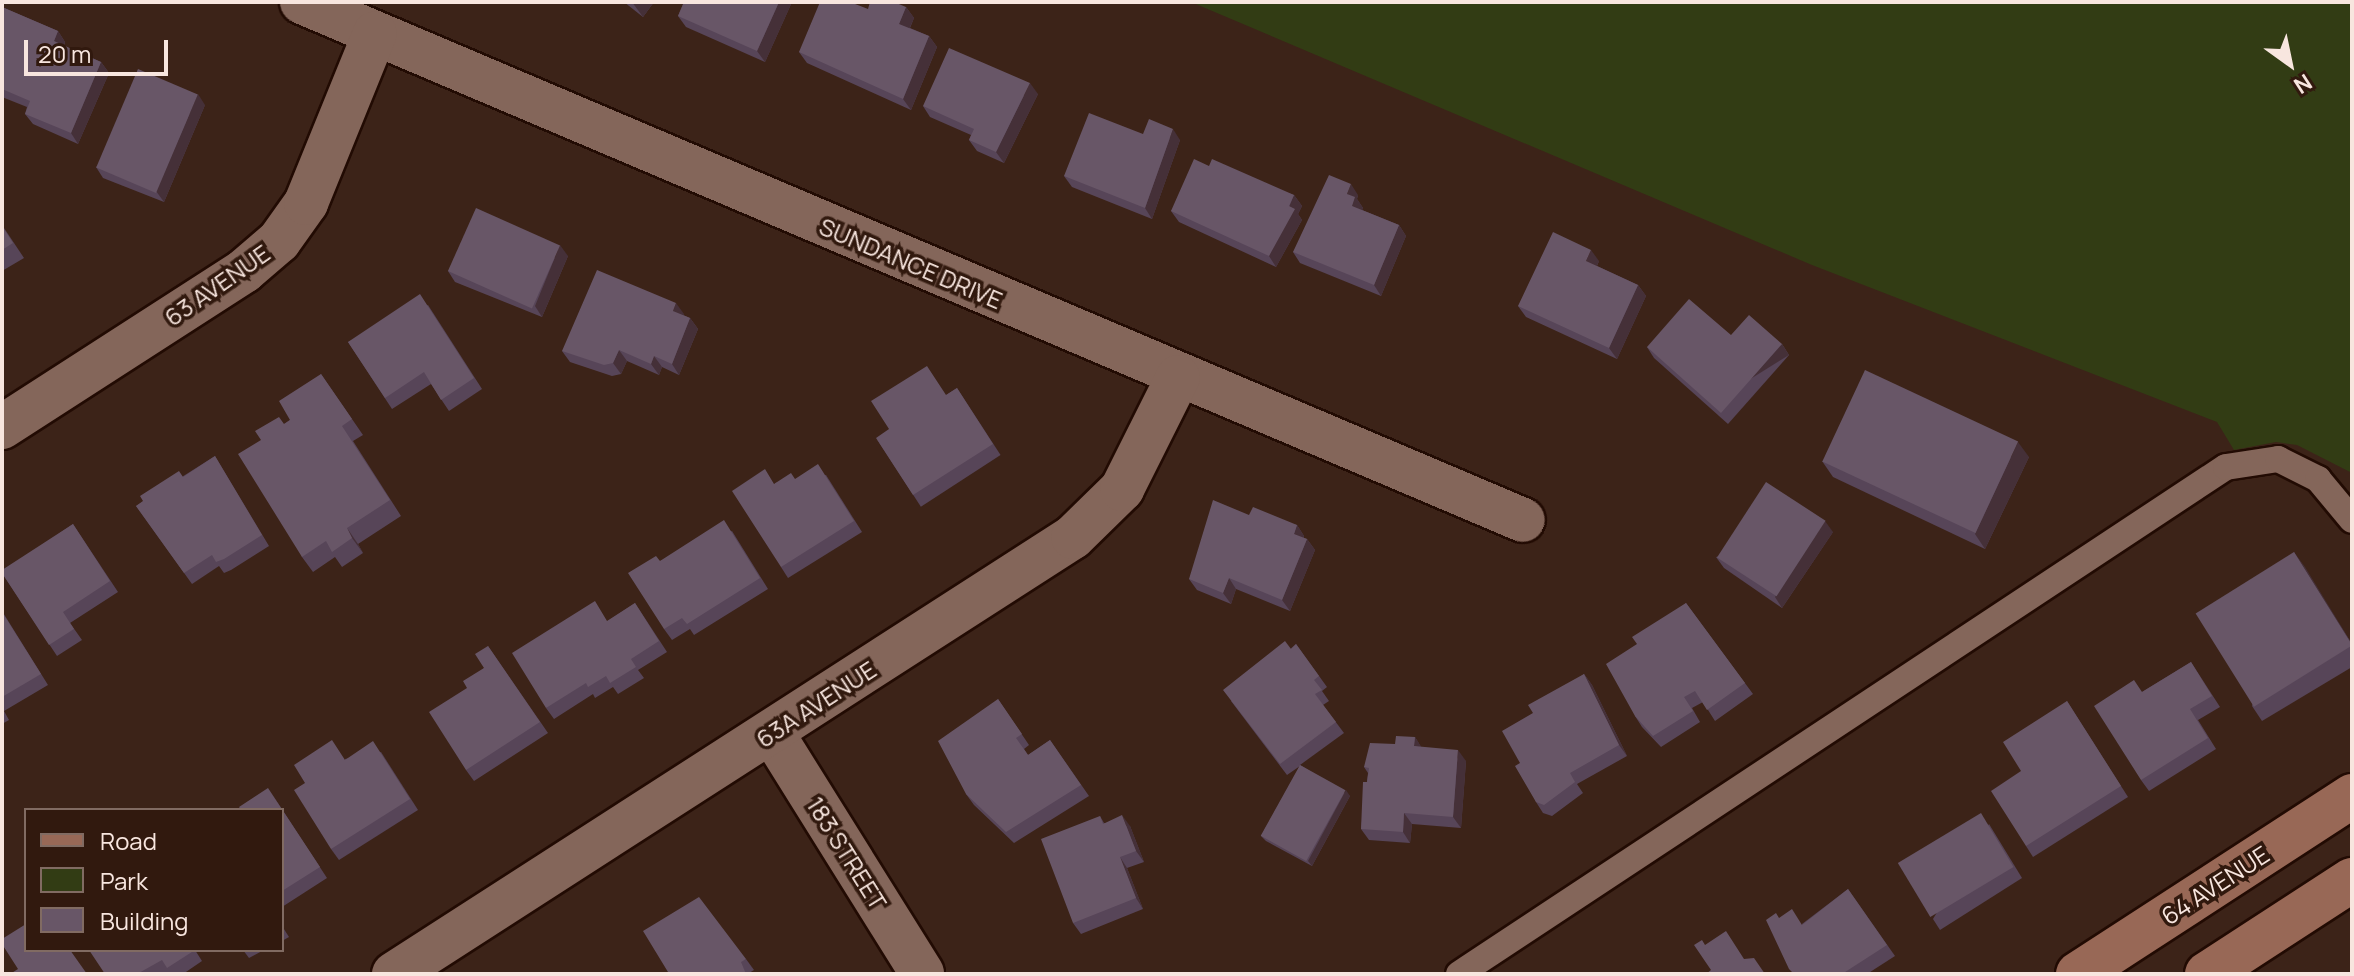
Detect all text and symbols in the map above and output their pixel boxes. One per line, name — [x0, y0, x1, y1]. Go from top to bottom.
scale bar — [28, 24, 172, 74]
north arrow — [2250, 24, 2330, 104]
text: 20 m — [38, 37, 91, 70]
text: N — [2288, 67, 2318, 101]
street label: SUNDANCE DRIVE — [815, 211, 1007, 315]
street label: 63 AVENUE — [159, 238, 275, 332]
street label: 63A AVENUE — [751, 655, 881, 753]
street label: 183 STREET — [801, 791, 893, 915]
legend — [24, 808, 284, 952]
text: Road — [100, 824, 157, 857]
street label: 64 AVENUE — [2156, 840, 2274, 930]
text: Park — [100, 864, 148, 897]
text: Building — [100, 904, 188, 937]

